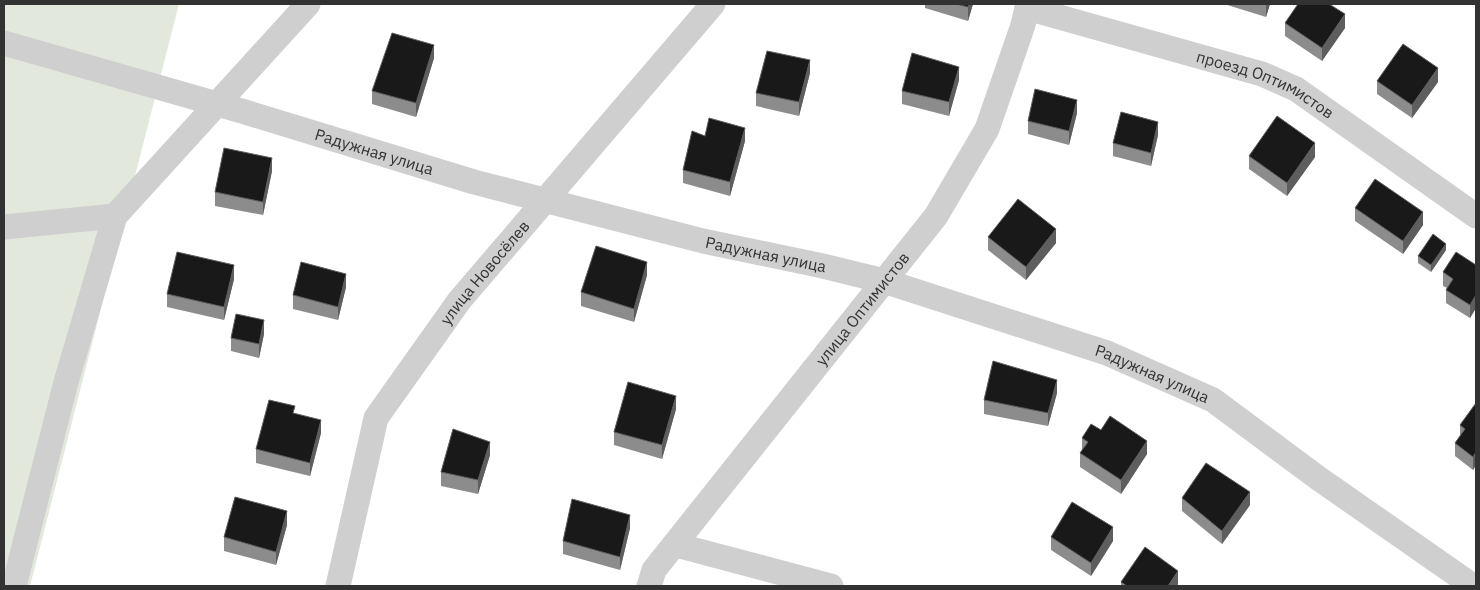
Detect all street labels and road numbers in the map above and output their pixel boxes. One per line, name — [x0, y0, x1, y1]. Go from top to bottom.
street label: проезд Оптимистов — [1194, 46, 1338, 123]
street label: Радужная улица — [313, 124, 437, 179]
street label: улица Новосёлев — [435, 216, 534, 329]
street label: Радужная улица — [704, 232, 829, 277]
street label: улица Оптимистов — [811, 248, 914, 369]
street label: Радужная улица — [1093, 340, 1213, 407]

